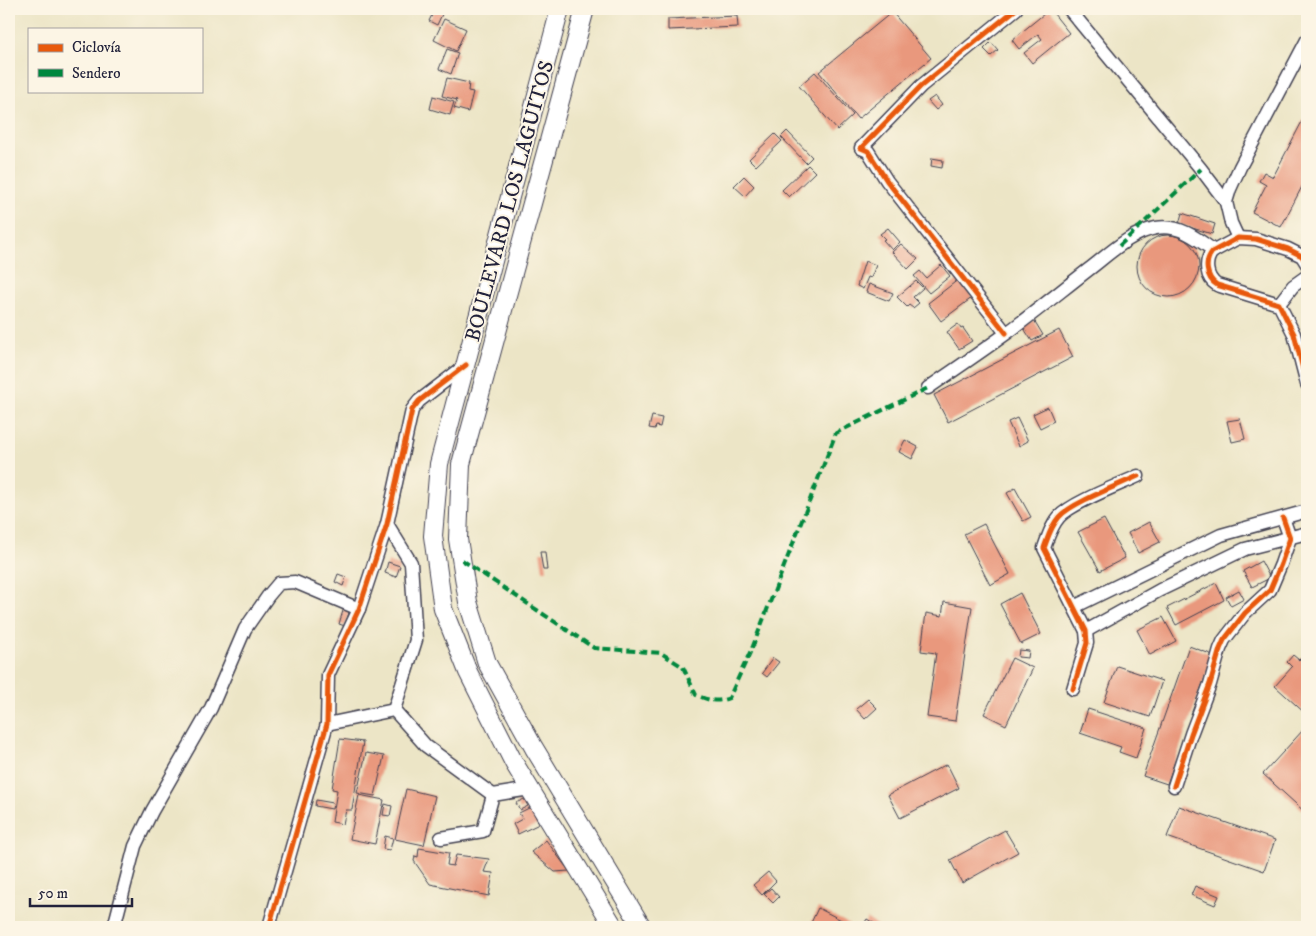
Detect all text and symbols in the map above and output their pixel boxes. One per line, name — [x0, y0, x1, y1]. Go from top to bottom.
legend — [28, 28, 202, 92]
text: Ciclovía — [72, 38, 121, 57]
street label: BOULEVARD LOS LAGUITOS — [460, 58, 560, 345]
text: Sendero — [72, 64, 120, 83]
scale bar — [30, 876, 132, 908]
text: 50 m — [38, 884, 68, 903]

